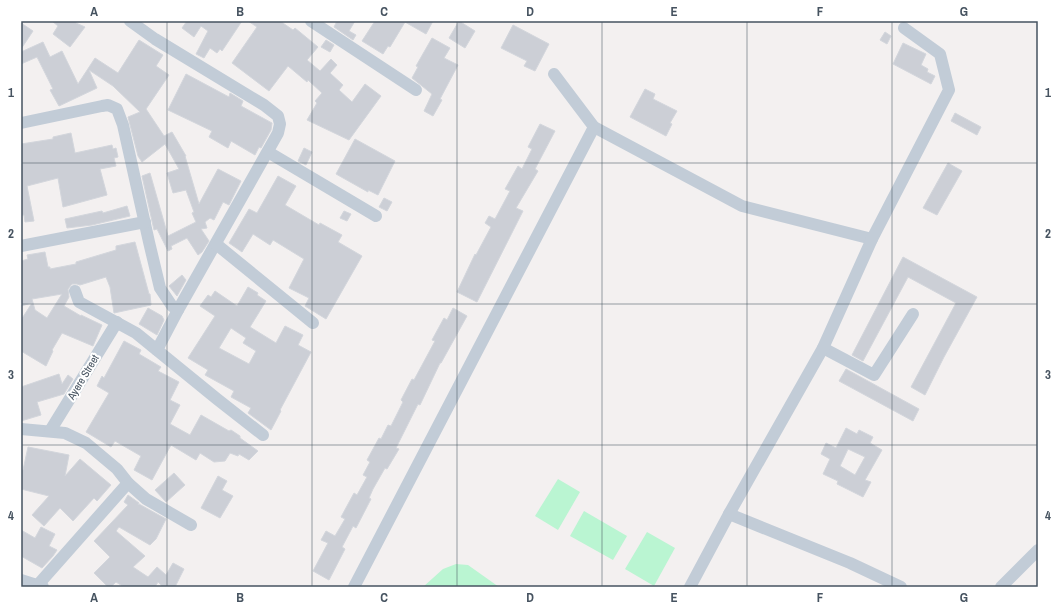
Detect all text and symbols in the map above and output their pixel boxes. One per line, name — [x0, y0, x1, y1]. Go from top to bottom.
text: A — [90, 3, 98, 20]
text: B — [236, 3, 244, 20]
text: C — [380, 3, 388, 20]
text: D — [526, 3, 534, 20]
text: E — [670, 3, 678, 20]
text: F — [817, 3, 824, 20]
text: G — [960, 3, 968, 20]
text: 1 — [8, 84, 14, 101]
text: 1 — [1045, 84, 1051, 101]
text: 2 — [8, 225, 14, 242]
text: 2 — [1045, 225, 1051, 242]
street label: Ayere Street — [64, 352, 102, 403]
text: 3 — [8, 366, 14, 383]
text: 3 — [1045, 366, 1051, 383]
text: 4 — [8, 507, 14, 524]
text: 4 — [1045, 507, 1051, 524]
text: A — [90, 589, 98, 606]
text: B — [236, 589, 244, 606]
text: C — [380, 589, 388, 606]
text: D — [526, 589, 534, 606]
text: E — [670, 589, 678, 606]
text: F — [817, 589, 824, 606]
text: G — [960, 589, 968, 606]

